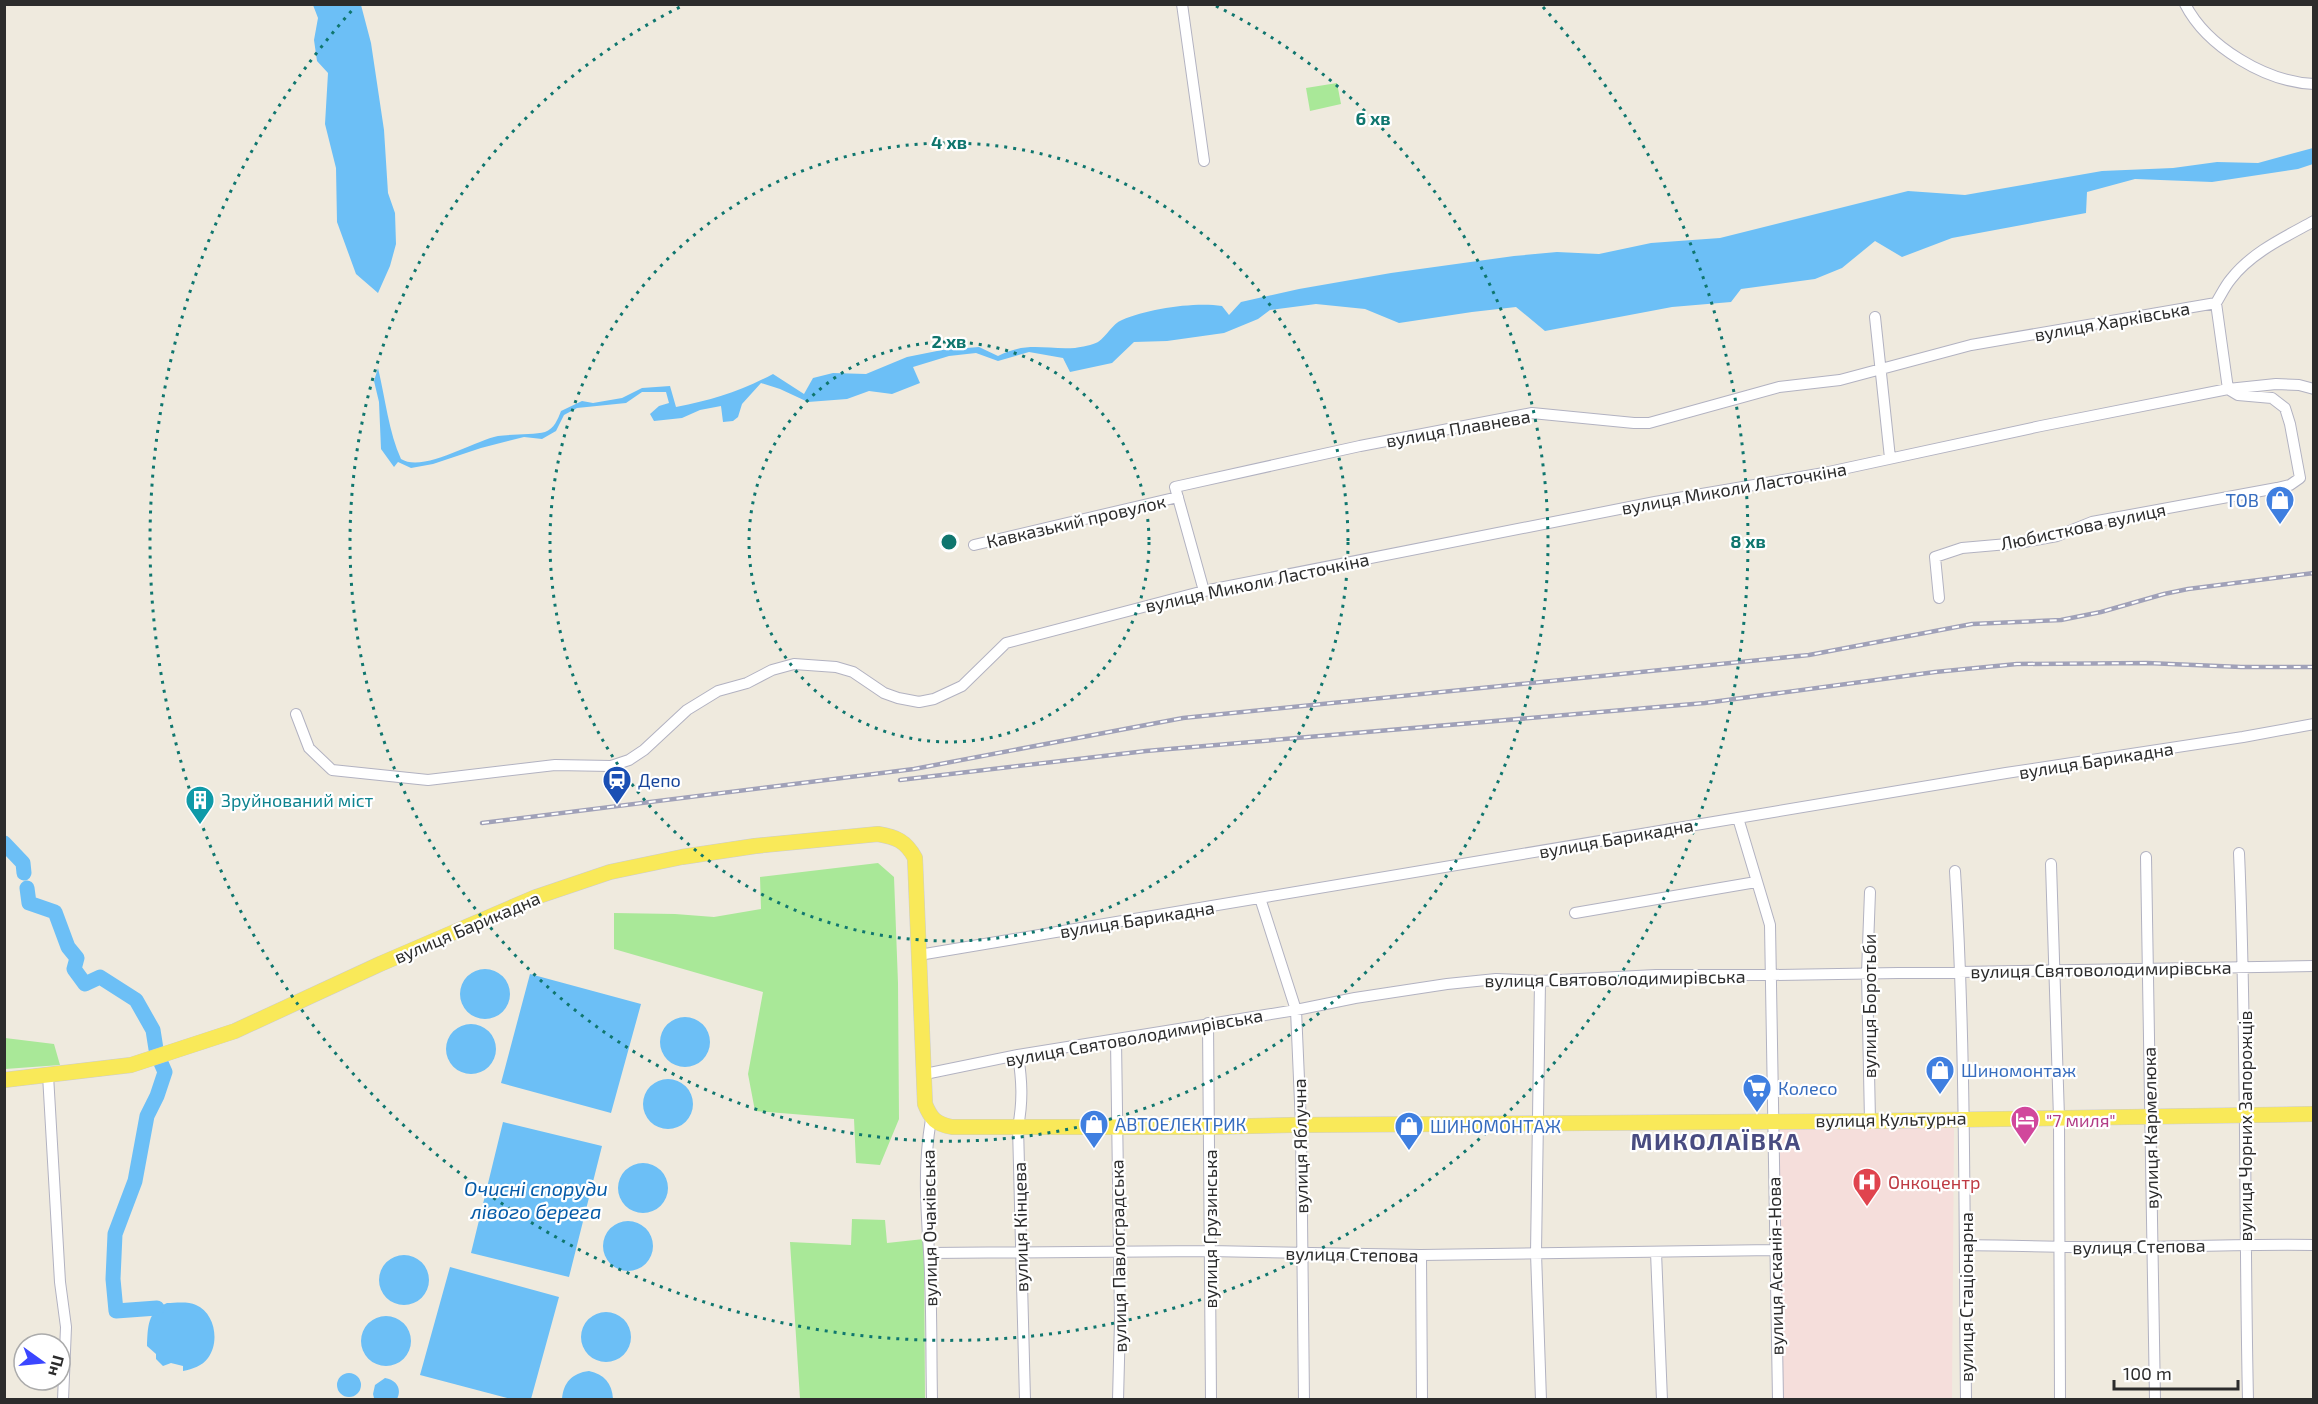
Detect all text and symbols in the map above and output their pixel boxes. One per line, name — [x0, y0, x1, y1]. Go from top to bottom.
text: 6 хв — [1355, 107, 1391, 129]
text: 4 хв — [931, 131, 967, 153]
street label: вулиця Харківська — [2033, 297, 2191, 345]
text: 2 хв — [932, 330, 966, 352]
street label: вулиця Плавнева — [1384, 404, 1532, 452]
street label: вулиця Миколи Ласточкіна — [1620, 457, 1848, 519]
shop icon: ТОВ — [2264, 484, 2296, 526]
place label: ТОВ — [2226, 489, 2259, 511]
street label: Кавказький провулок — [984, 490, 1168, 552]
street label: Любисткова вулиця — [1998, 498, 2168, 554]
text: 8 хв — [1730, 530, 1766, 552]
centre of rings — [939, 532, 959, 552]
street label: вулиця Миколи Ласточкіна — [1143, 547, 1371, 617]
street label: вулиця Барикадна — [2017, 737, 2175, 783]
station icon: Депо — [601, 764, 633, 806]
place label: Депо — [638, 769, 681, 791]
building icon: Зруйнований міст — [184, 784, 216, 826]
place label: Зруйнований міст — [221, 789, 374, 811]
street label: вулиця Барикадна — [1537, 814, 1695, 862]
street label: вулиця Барикадна — [391, 886, 543, 968]
street label: вулиця Барикадна — [1058, 896, 1216, 942]
street label: вулиця Боротьби — [1858, 934, 1880, 1078]
street label: вулиця Святоволодимирівська — [1970, 956, 2232, 982]
street label: вулиця Святоволодимирівська — [1484, 965, 1746, 991]
street label: вулиця Святоволодимирівська — [1004, 1004, 1264, 1070]
street label: вулиця Чорних Запорожців — [2234, 1010, 2256, 1242]
street label: вулиця Кармелюка — [2138, 1047, 2162, 1209]
shop icon: Шиномонтаж — [1924, 1054, 1956, 1096]
place label: Шиномонтаж — [1961, 1059, 2076, 1081]
supermarket icon: Колесо — [1741, 1072, 1773, 1114]
place label: Колесо — [1778, 1077, 1838, 1099]
street label: вулиця Яблучна — [1288, 1078, 1312, 1214]
hotel icon: "7 миля" — [2009, 1104, 2041, 1146]
street label: вулиця Культурна — [1815, 1107, 1967, 1131]
shop icon: АВТОЕЛЕКТРИК — [1078, 1108, 1110, 1150]
place label: "7 миля" — [2046, 1109, 2116, 1131]
shop icon: ШИНОМОНТАЖ — [1393, 1110, 1425, 1152]
place label: АВТОЕЛЕКТРИК — [1115, 1113, 1247, 1135]
place label: ШИНОМОНТАЖ — [1430, 1115, 1561, 1137]
district label: МИКОЛАЇВКА — [1630, 1126, 1802, 1155]
street label: вулиця Очаківська — [917, 1149, 941, 1307]
street label: вулиця Грузинська — [1199, 1149, 1221, 1309]
street label: вулиця Павлоградська — [1105, 1159, 1131, 1353]
street label: вулиця Кінцева — [1008, 1162, 1032, 1292]
hospital icon: Онкоцентр — [1851, 1166, 1883, 1208]
place label: Онкоцентр — [1888, 1171, 1980, 1193]
water label: Очисні споруди лівого берега — [464, 1176, 608, 1223]
street label: вулиця Асканія-Нова — [1762, 1177, 1788, 1355]
street label: вулиця Стаціонарна — [1955, 1212, 1977, 1382]
street label: вулиця Степова — [2072, 1234, 2206, 1258]
street label: вулиця Степова — [1285, 1242, 1419, 1266]
north arrow — [12, 1332, 72, 1392]
scale bar — [2114, 1353, 2238, 1391]
text: Пн — [45, 1354, 69, 1379]
text: 100 m — [2123, 1362, 2172, 1384]

